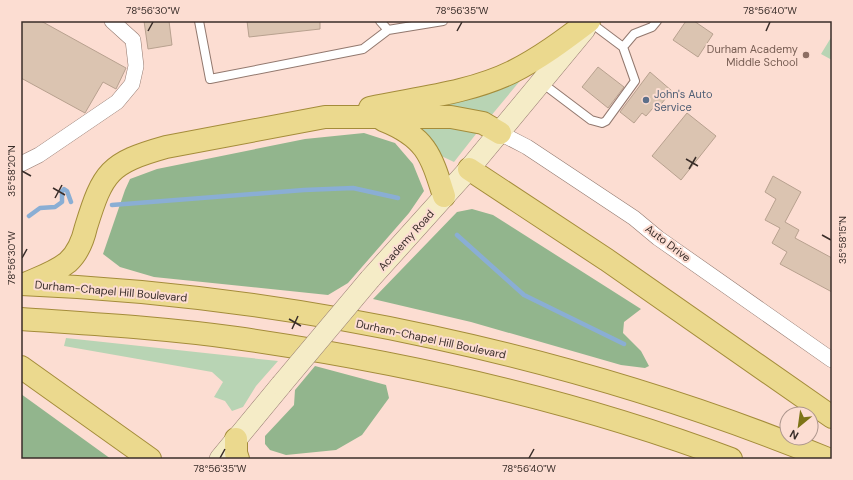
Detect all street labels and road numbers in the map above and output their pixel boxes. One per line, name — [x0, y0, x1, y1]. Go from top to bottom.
street label: Academy Road — [375, 207, 437, 273]
street label: Auto Drive — [643, 221, 693, 265]
street label: Durham-Chapel Hill Boulevard — [34, 277, 188, 305]
street label: Durham-Chapel Hill Boulevard — [355, 316, 507, 362]

